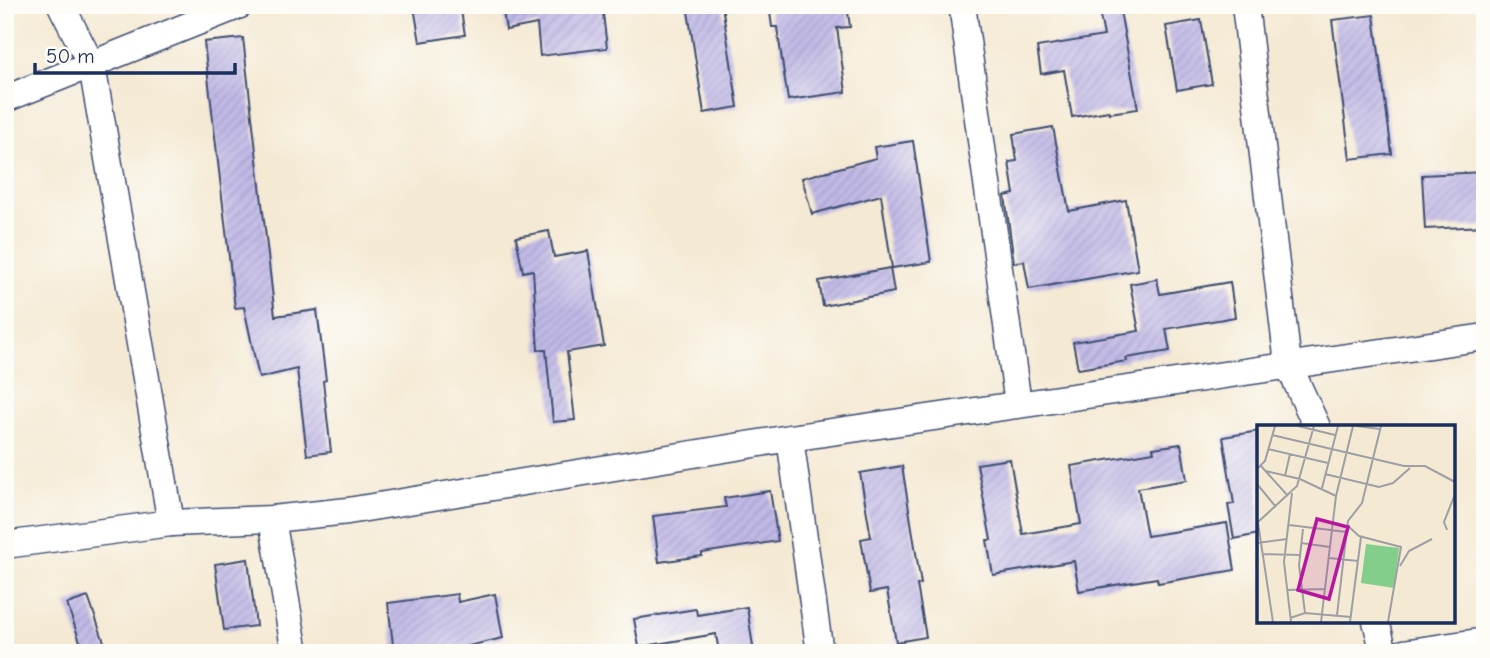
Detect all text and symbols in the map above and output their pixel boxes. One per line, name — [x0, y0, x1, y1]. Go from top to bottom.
scale bar — [35, 32, 234, 76]
text: 50 m — [46, 44, 95, 68]
inset map — [1257, 425, 1455, 623]

